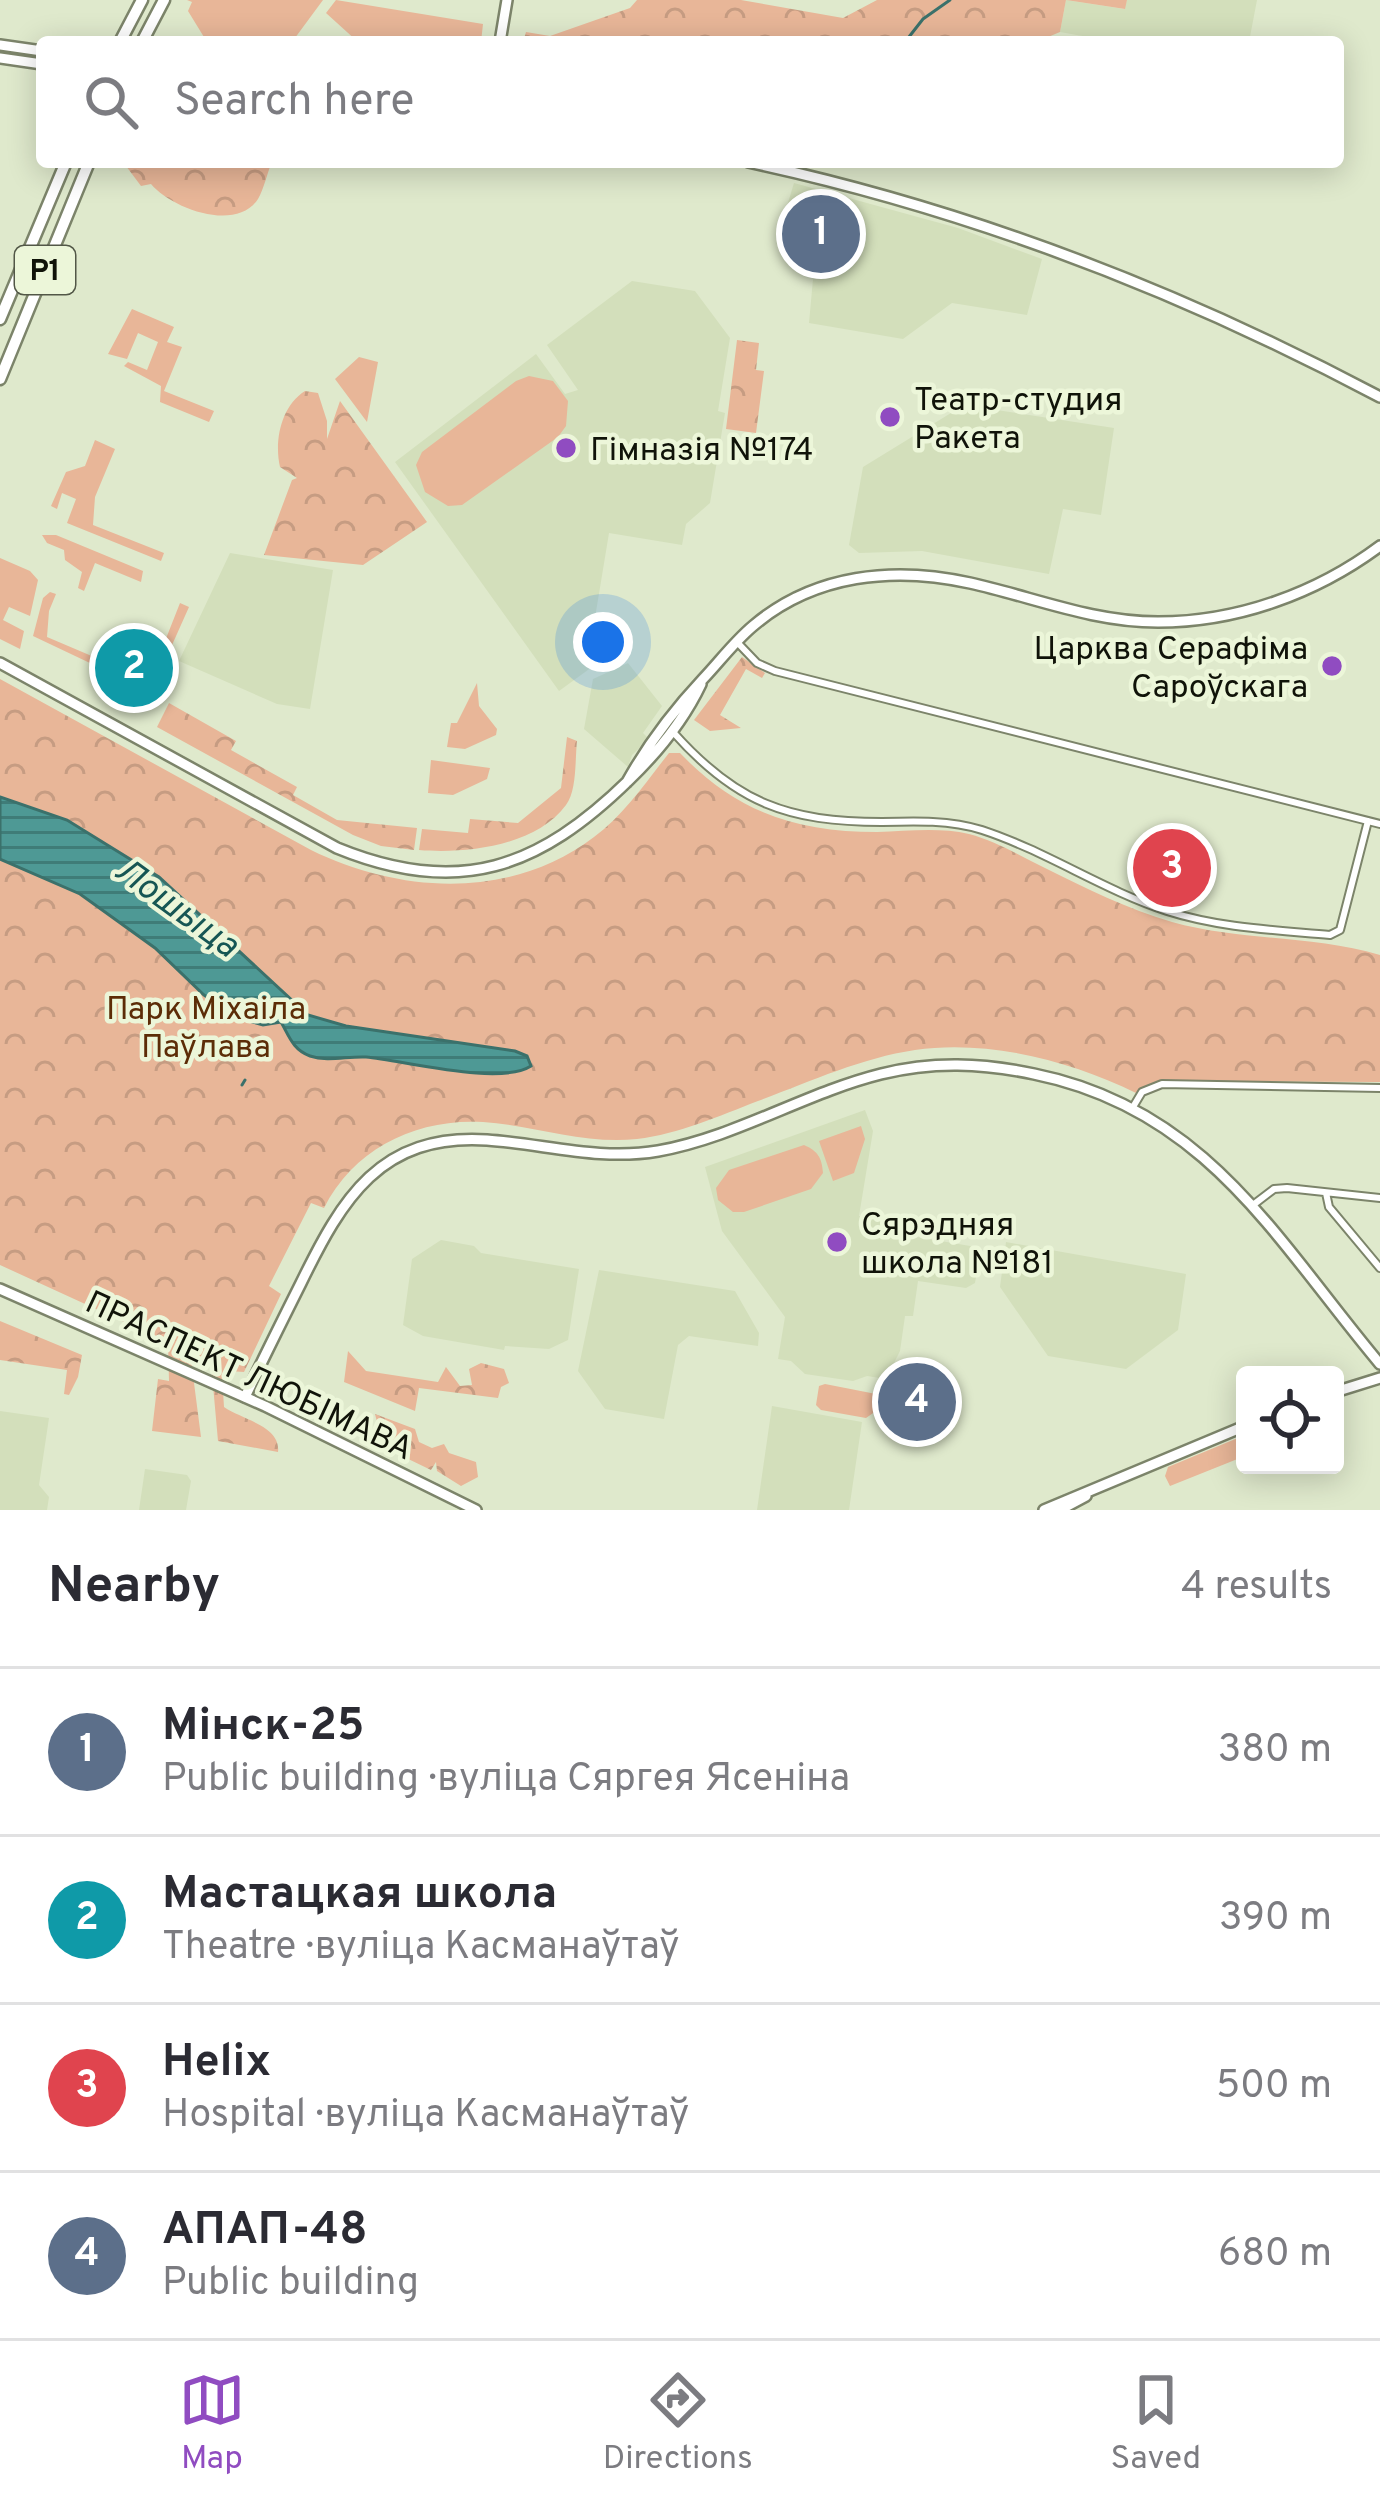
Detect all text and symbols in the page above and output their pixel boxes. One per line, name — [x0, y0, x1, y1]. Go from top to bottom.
search box — [36, 36, 1344, 168]
icon: search — [78, 69, 144, 135]
text: Search here — [174, 74, 414, 131]
pin: 1 — [782, 189, 860, 279]
road number: Р1 — [15, 246, 75, 294]
place label: Театр-студия Ракета — [914, 381, 1122, 461]
marker: Театр-студия Ракета — [877, 404, 903, 430]
place label: Гімназія №174 — [590, 431, 814, 473]
marker: Гімназія №174 — [553, 435, 579, 461]
your location — [573, 612, 633, 672]
pin: 2 — [95, 623, 173, 713]
place label: Царква Серафіма Сароўскага — [1034, 630, 1308, 710]
marker: Царква Серафіма Сароўскага — [1319, 653, 1345, 679]
pin: 3 — [1133, 823, 1211, 913]
water label: Лошыца — [104, 849, 247, 970]
park label: Парк Міхаіла Паўлава — [106, 990, 306, 1070]
place label: Сярэдняя школа №181 — [861, 1206, 1054, 1286]
marker: Сярэдняя школа №181 — [824, 1229, 850, 1255]
street label: ПРАСПЕКТ ЛЮБІМАВА — [78, 1283, 419, 1472]
pin: 4 — [878, 1357, 956, 1447]
map controls — [1236, 1366, 1344, 1474]
button: locate — [1236, 1366, 1344, 1474]
text: Nearby — [48, 1556, 220, 1621]
text: 4 results — [1181, 1564, 1332, 1613]
text: Мінск-25 — [162, 1699, 365, 1756]
text: 1 — [79, 1727, 95, 1776]
text: 380 m — [1218, 1727, 1332, 1776]
text: Public building · вуліца Сяргея Ясеніна — [162, 1756, 850, 1805]
text: Мастацкая школа — [162, 1867, 557, 1924]
text: 2 — [75, 1895, 99, 1944]
text: 390 m — [1219, 1895, 1332, 1944]
text: Theatre · вуліца Касманаўтаў — [162, 1924, 680, 1973]
text: Helix — [162, 2035, 271, 2092]
text: 3 — [75, 2063, 99, 2112]
text: 500 m — [1216, 2063, 1332, 2112]
text: Hospital · вуліца Касманаўтаў — [162, 2092, 689, 2141]
text: АПАП-48 — [162, 2203, 368, 2260]
text: 4 — [74, 2231, 100, 2280]
text: 680 m — [1218, 2231, 1332, 2280]
text: Public building — [162, 2260, 419, 2309]
tab: Map — [179, 2367, 245, 2481]
tab: Directions — [603, 2367, 753, 2481]
tab: Saved — [1110, 2367, 1201, 2481]

